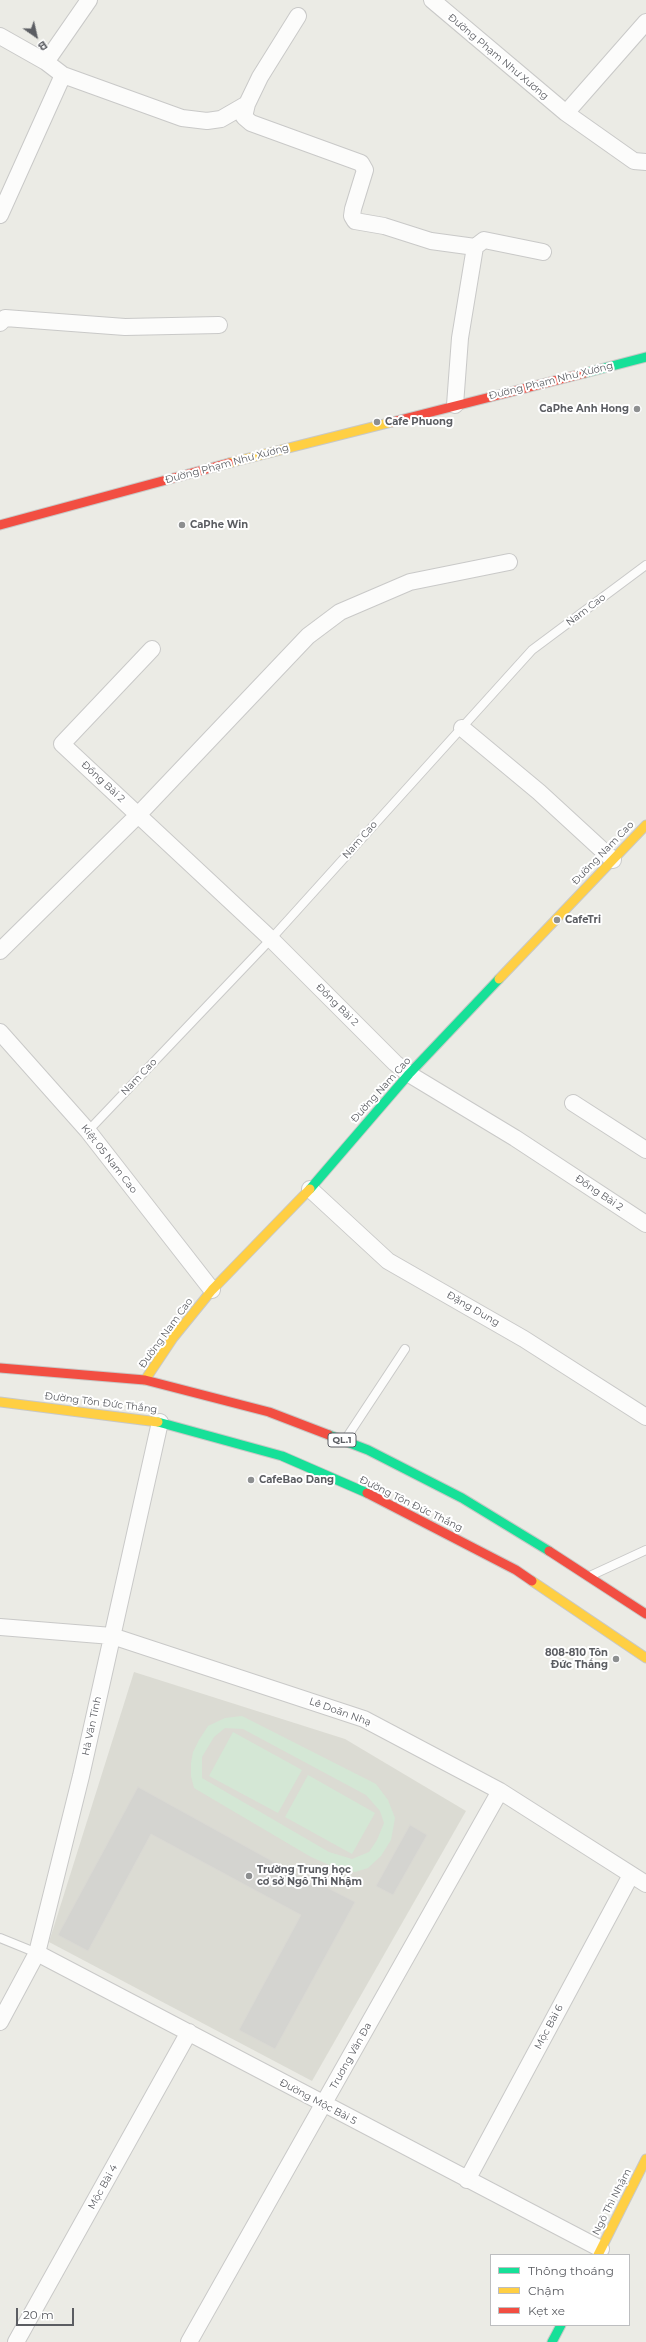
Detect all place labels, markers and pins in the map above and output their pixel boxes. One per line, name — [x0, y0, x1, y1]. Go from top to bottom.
place label: CaPhe Anh Hong — [539, 403, 629, 415]
marker: CaPhe Anh Hong — [632, 404, 642, 414]
place label: Cafe Phuong — [385, 416, 453, 428]
marker: Cafe Phuong — [372, 417, 382, 427]
place label: CaPhe Win — [190, 519, 248, 531]
marker: CaPhe Win — [177, 520, 187, 530]
place label: CafeTri — [565, 914, 601, 926]
marker: CafeTri — [552, 915, 562, 925]
place label: CafeBao Dang — [259, 1474, 334, 1486]
marker: CafeBao Dang — [246, 1475, 256, 1485]
place label: 808-810 Tôn Đức Thắng — [545, 1647, 608, 1670]
marker: 808-810 Tôn Đức Thắng — [611, 1654, 621, 1664]
place label: Trường Trung học cơ sở Ngô Thì Nhậm — [257, 1864, 362, 1888]
marker: Trường Trung học cơ sở Ngô Thì Nhậm — [244, 1871, 254, 1881]

